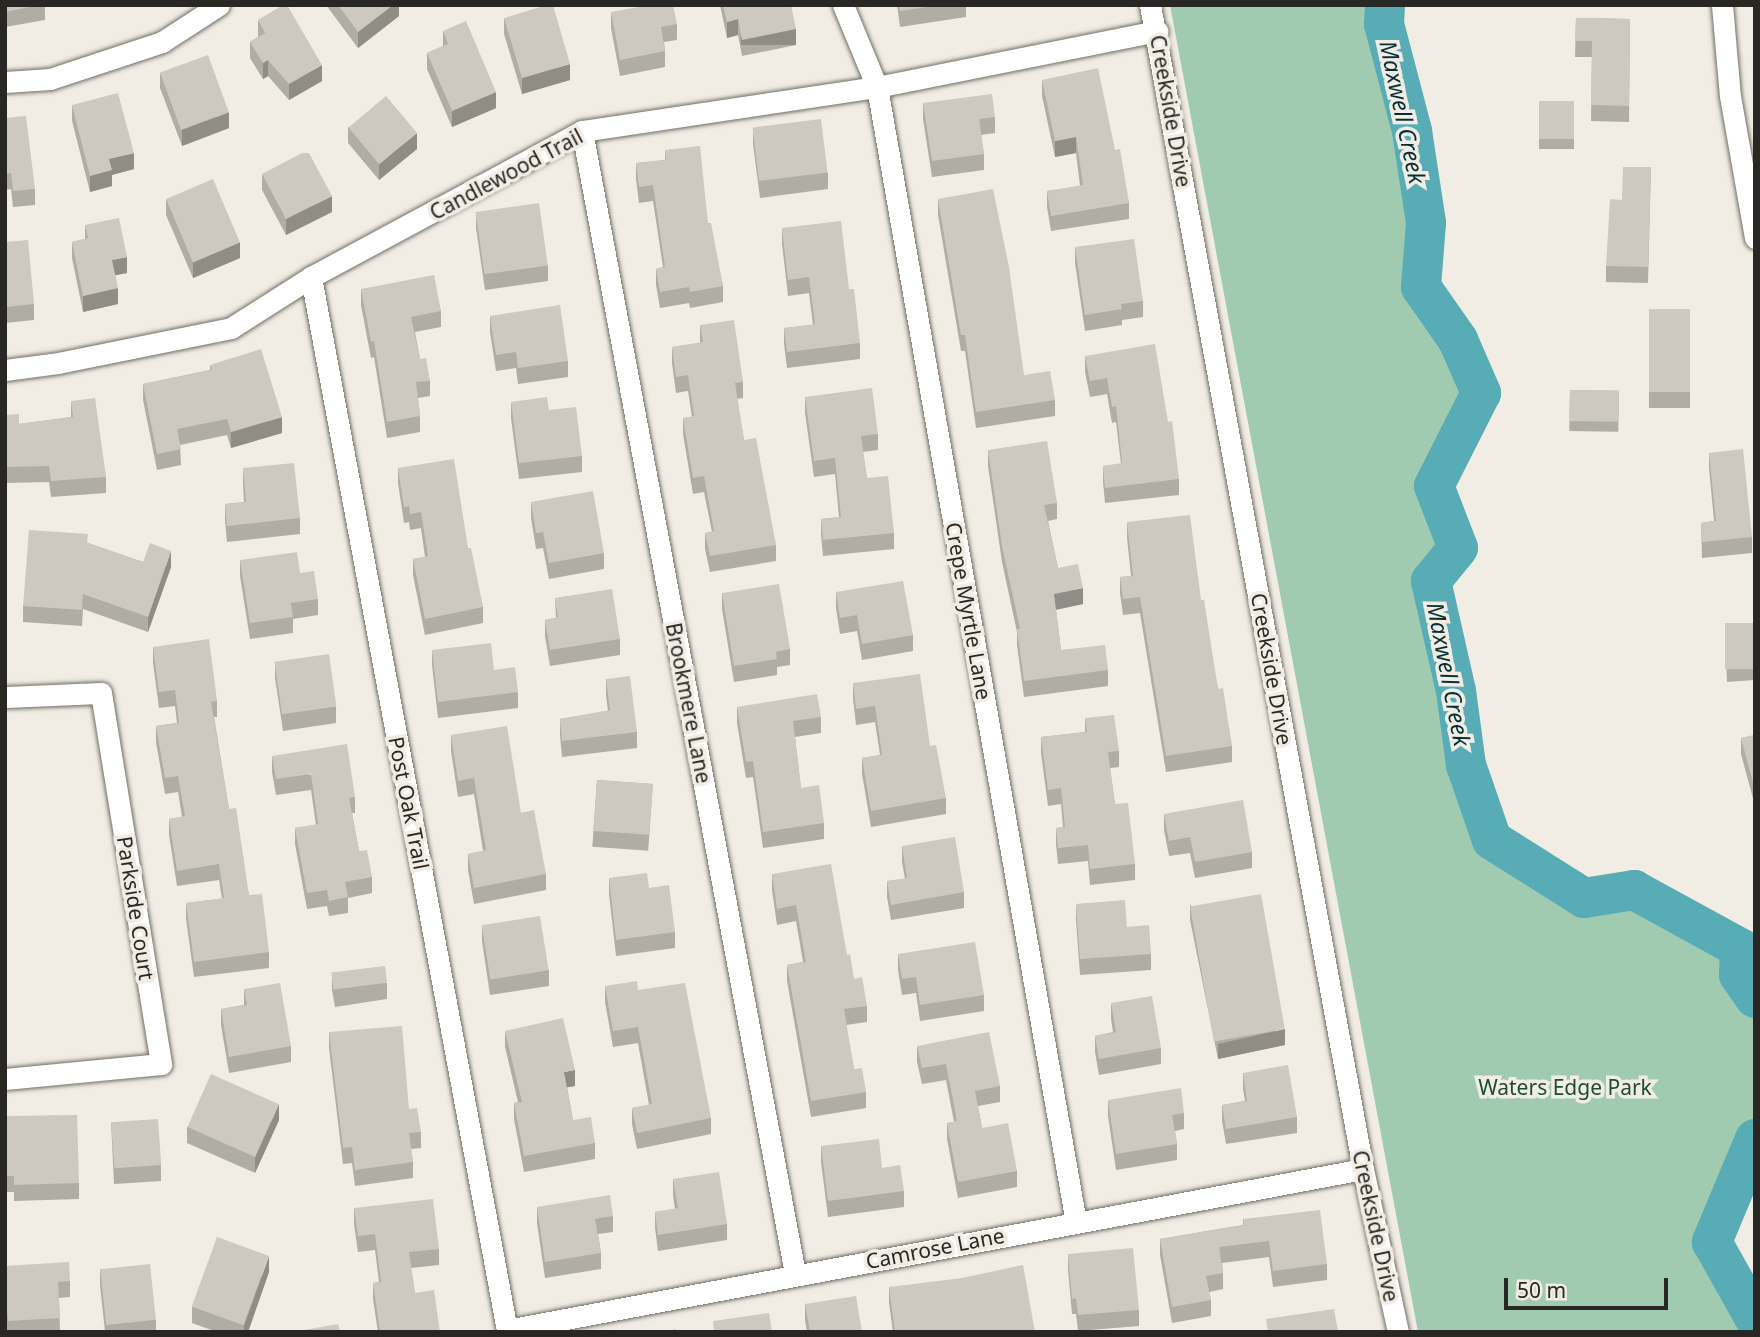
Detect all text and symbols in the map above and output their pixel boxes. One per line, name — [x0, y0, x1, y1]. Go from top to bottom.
street label: Creekside Drive — [1145, 33, 1197, 189]
water label: Maxwell Creek — [1374, 38, 1432, 186]
street label: Candlewood Trail — [425, 123, 587, 225]
street label: Crepe Myrtle Lane — [941, 520, 997, 702]
street label: Creekside Drive — [1246, 591, 1298, 747]
water label: Maxwell Creek — [1422, 600, 1476, 748]
street label: Brookmere Lane — [661, 621, 717, 785]
street label: Post Oak Trail — [384, 734, 434, 872]
street label: Parkside Court — [112, 834, 160, 982]
park label: Waters Edge Park — [1478, 1074, 1652, 1100]
street label: Creekside Drive — [1348, 1148, 1404, 1304]
street label: Camrose Lane — [864, 1222, 1006, 1274]
scale bar — [1508, 1264, 1672, 1308]
text: 50 m — [1517, 1276, 1566, 1304]

